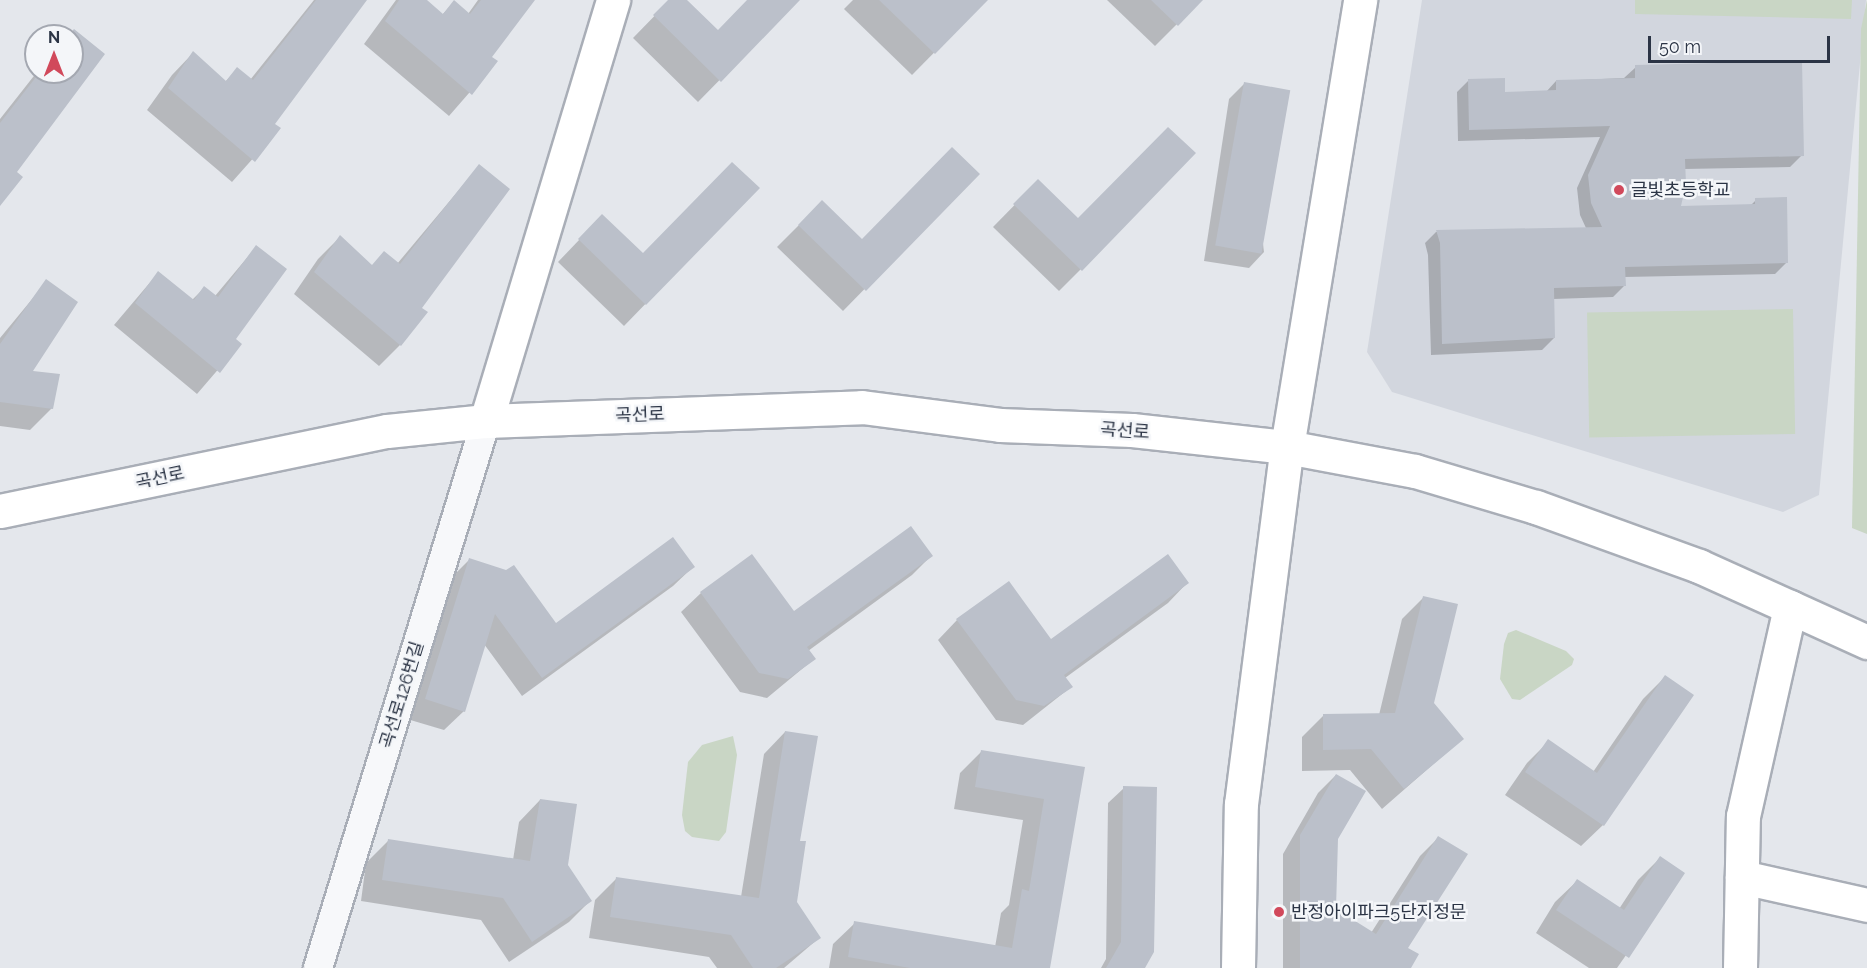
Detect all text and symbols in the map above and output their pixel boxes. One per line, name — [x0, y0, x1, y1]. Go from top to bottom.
north arrow — [24, 24, 84, 84]
scale bar — [1651, 24, 1832, 62]
text: N — [48, 28, 60, 47]
text: 50 m — [1659, 36, 1701, 57]
place label: 글빛초등학교 — [1631, 179, 1730, 201]
marker: 글빛초등학교 — [1612, 183, 1626, 197]
street label: 곡선로 — [615, 403, 665, 427]
street label: 곡선로 — [1099, 418, 1151, 444]
street label: 곡선로 — [133, 462, 187, 494]
street label: 곡선로126번길 — [375, 639, 429, 751]
place label: 반정아이파크5단지정문 — [1291, 901, 1466, 923]
marker: 반정아이파크5단지정문 — [1272, 905, 1286, 919]

